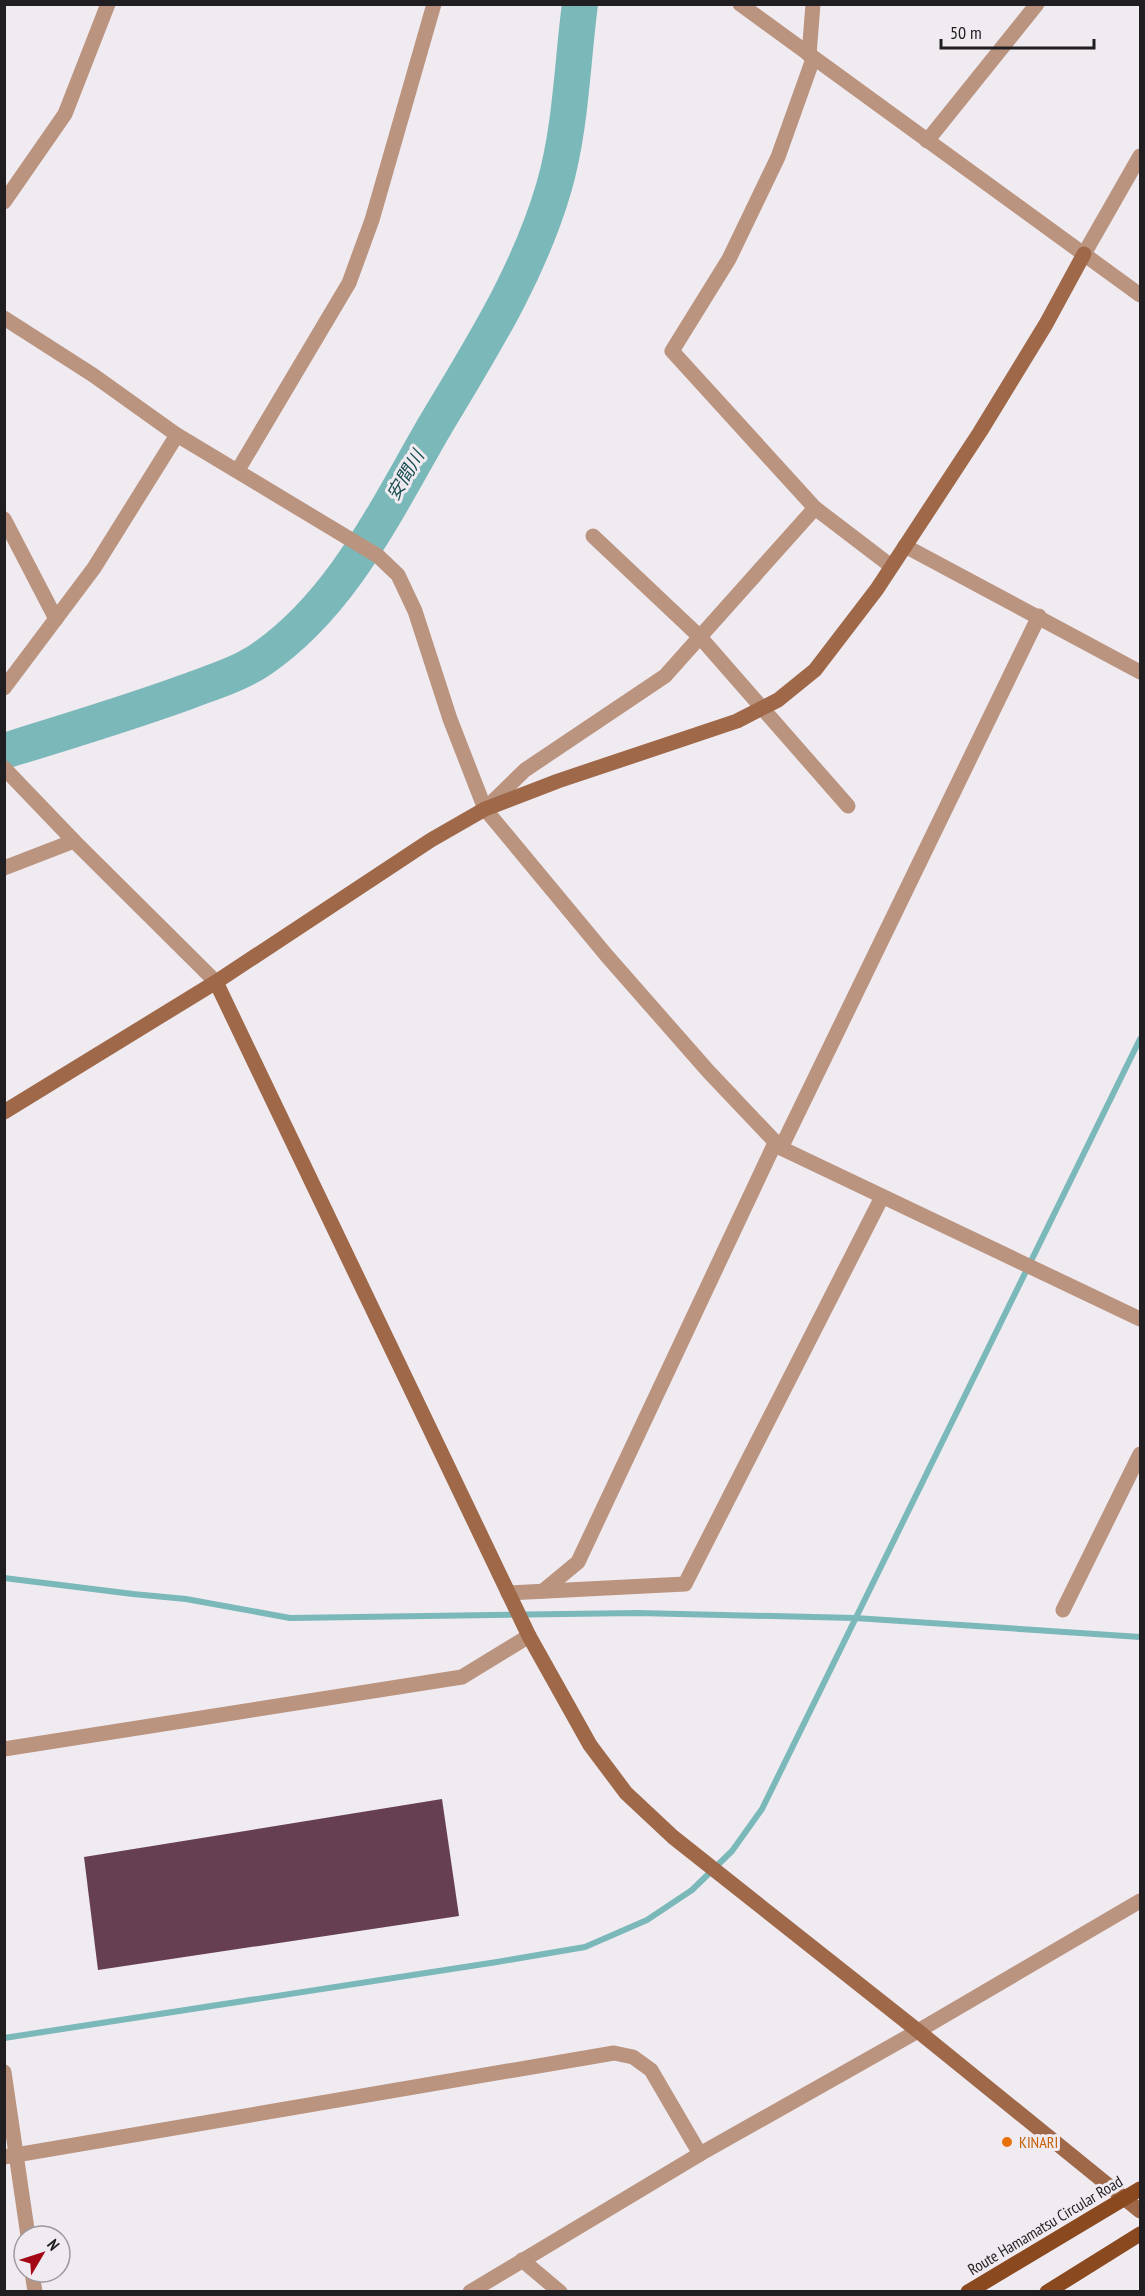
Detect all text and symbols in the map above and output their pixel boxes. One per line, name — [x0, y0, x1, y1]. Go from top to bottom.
scale bar — [941, 12, 1094, 50]
text: 50 m — [950, 21, 982, 44]
water label: 安間川 — [381, 444, 430, 504]
place label: KINARI — [1019, 2132, 1058, 2152]
marker: KINARI — [1000, 2135, 1014, 2149]
street label: Route Hamamatsu Circular Road — [964, 2171, 1126, 2279]
north arrow — [12, 2224, 72, 2284]
text: N — [43, 2235, 64, 2254]

